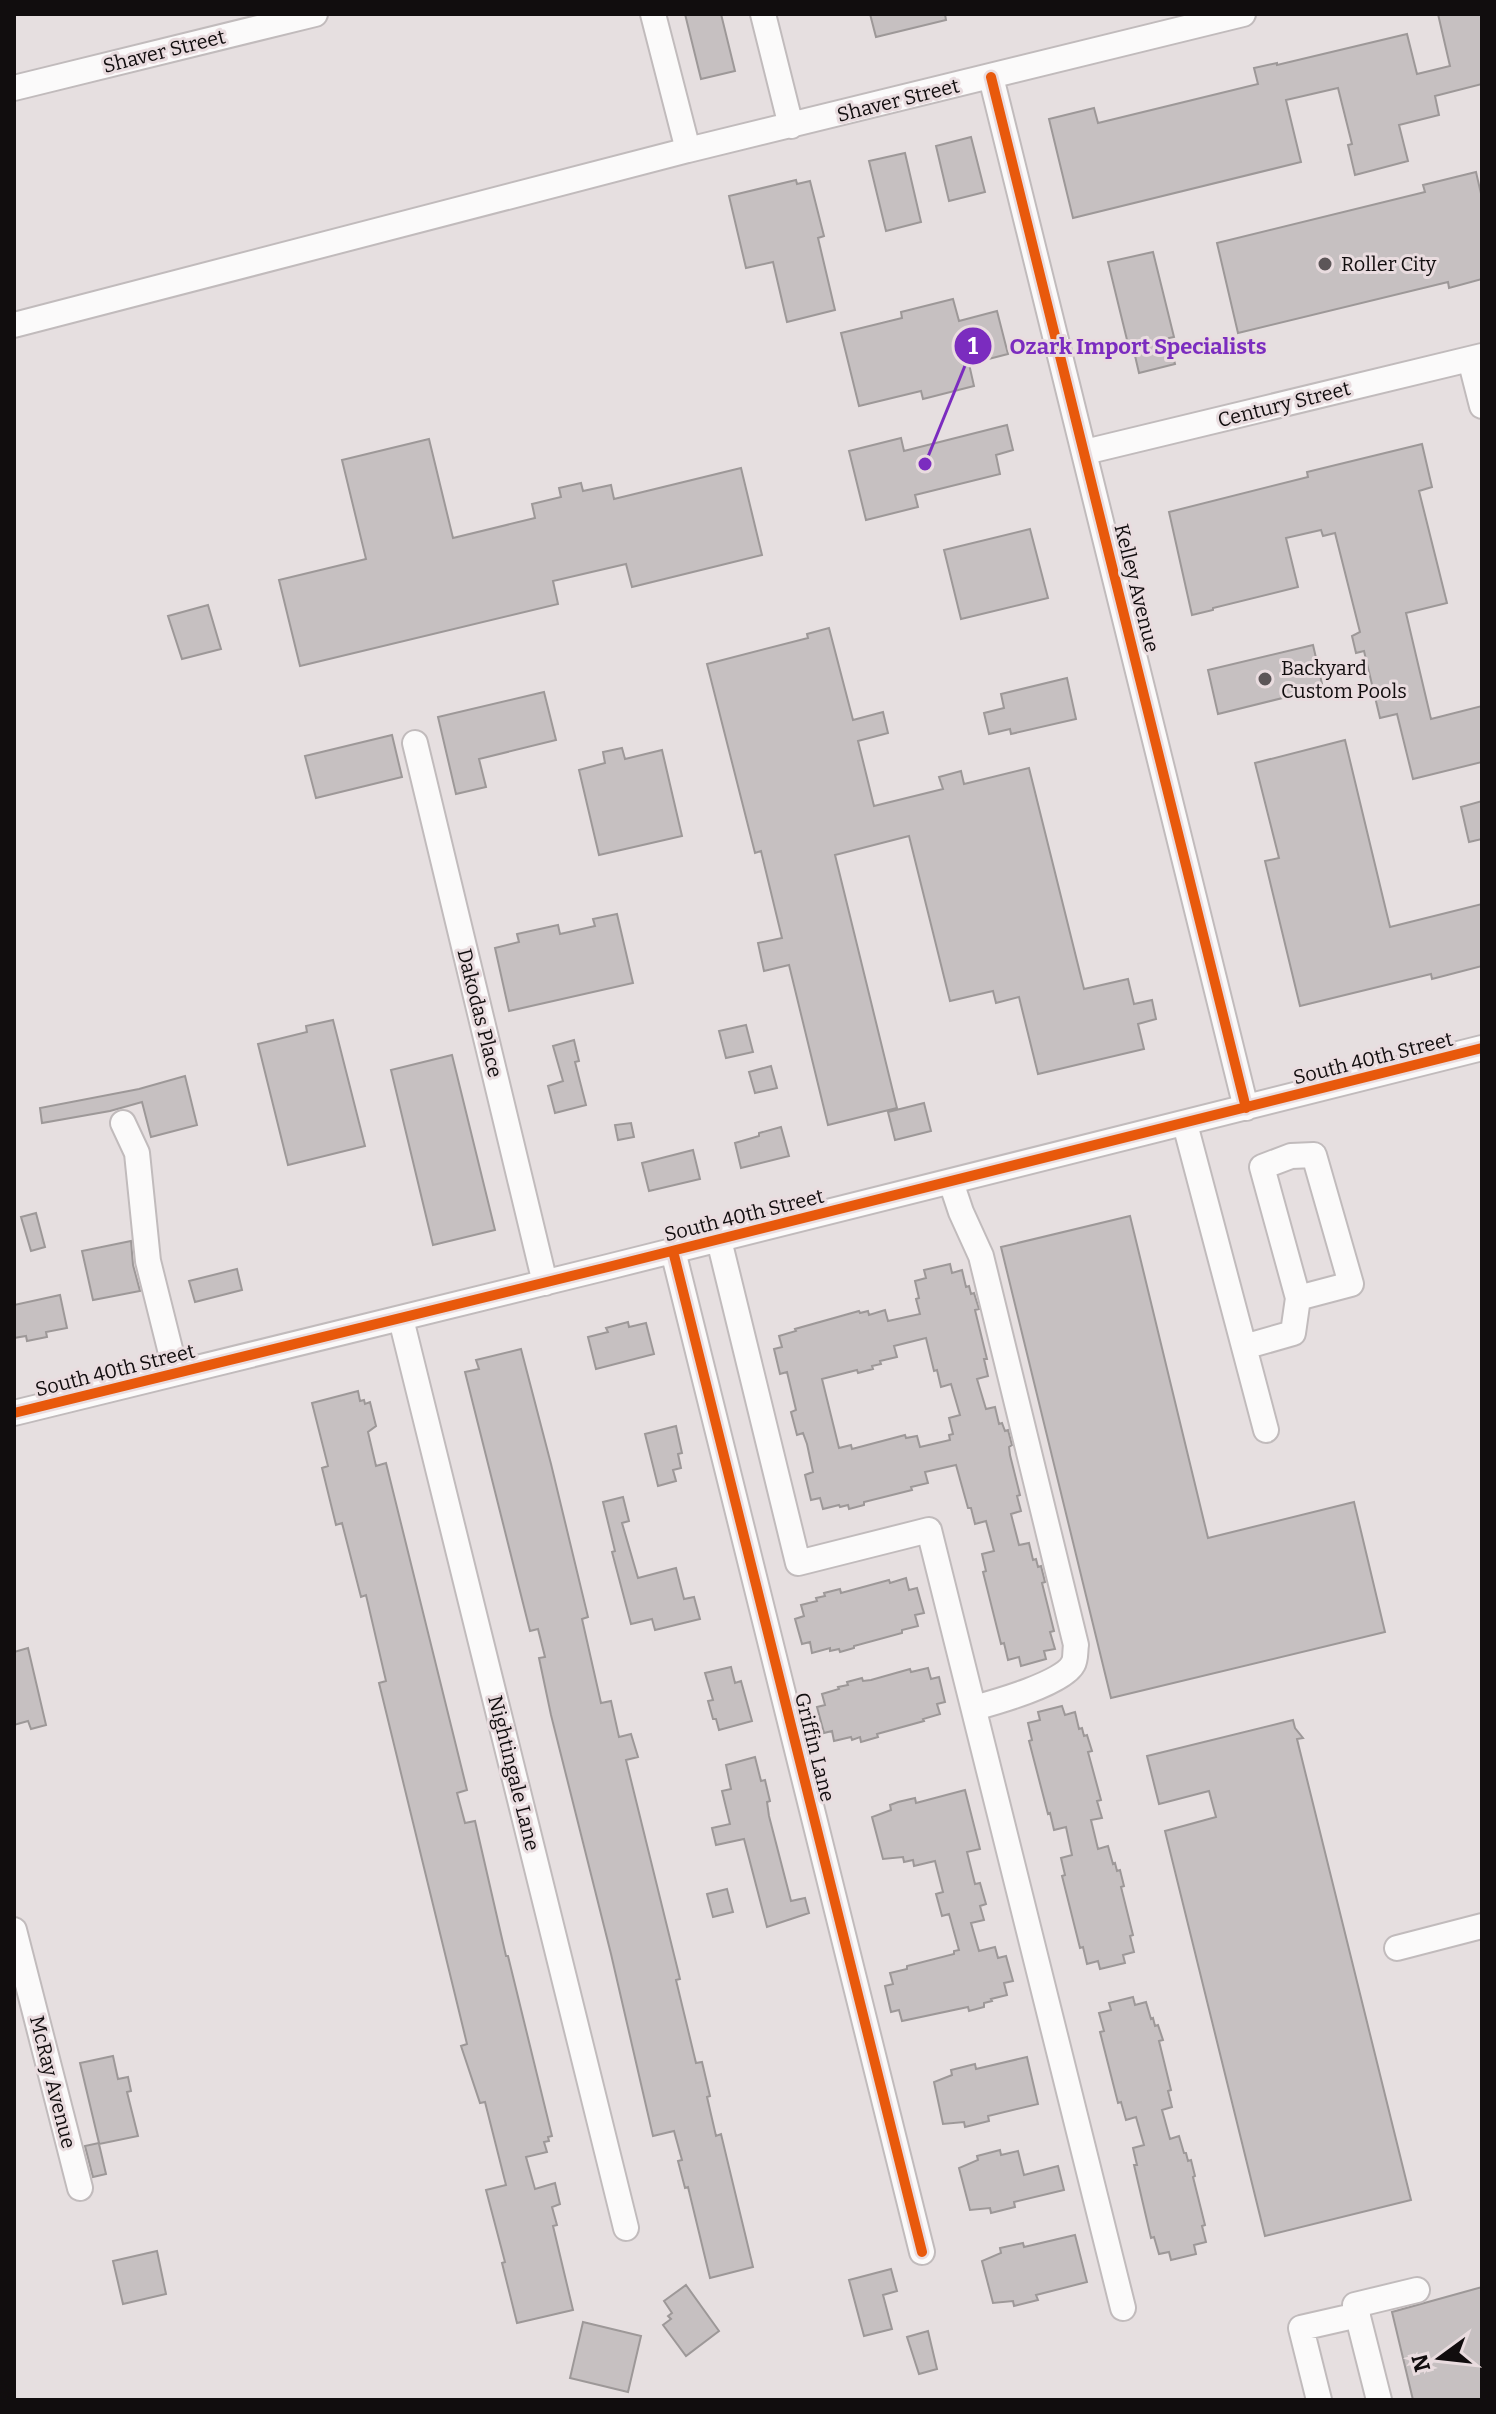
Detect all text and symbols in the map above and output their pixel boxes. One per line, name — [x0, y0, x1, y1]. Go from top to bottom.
street label: Shaver Street — [100, 24, 228, 78]
street label: Shaver Street — [834, 73, 962, 127]
place label: Roller City — [1341, 252, 1437, 276]
marker: Roller City — [1316, 255, 1334, 273]
callout: Ozark Import Specialists — [953, 323, 1282, 369]
text: 1 — [968, 332, 979, 360]
text: Ozark Import Specialists — [1010, 333, 1267, 360]
street label: Century Street — [1215, 376, 1353, 432]
street label: Kelley Avenue — [1109, 521, 1165, 655]
place label: Backyard Custom Pools — [1281, 656, 1407, 703]
marker: Backyard Custom Pools — [1256, 670, 1274, 688]
street label: Dakodas Place — [452, 946, 508, 1080]
street label: South 40th Street — [1291, 1027, 1455, 1089]
street label: South 40th Street — [662, 1184, 826, 1246]
street label: South 40th Street — [33, 1339, 197, 1401]
street label: Griffin Lane — [790, 1690, 840, 1804]
street label: Nightingale Lane — [483, 1693, 545, 1853]
street label: McRay Avenue — [25, 2013, 81, 2151]
north arrow — [1400, 2318, 1480, 2398]
text: N — [1406, 2351, 1436, 2375]

